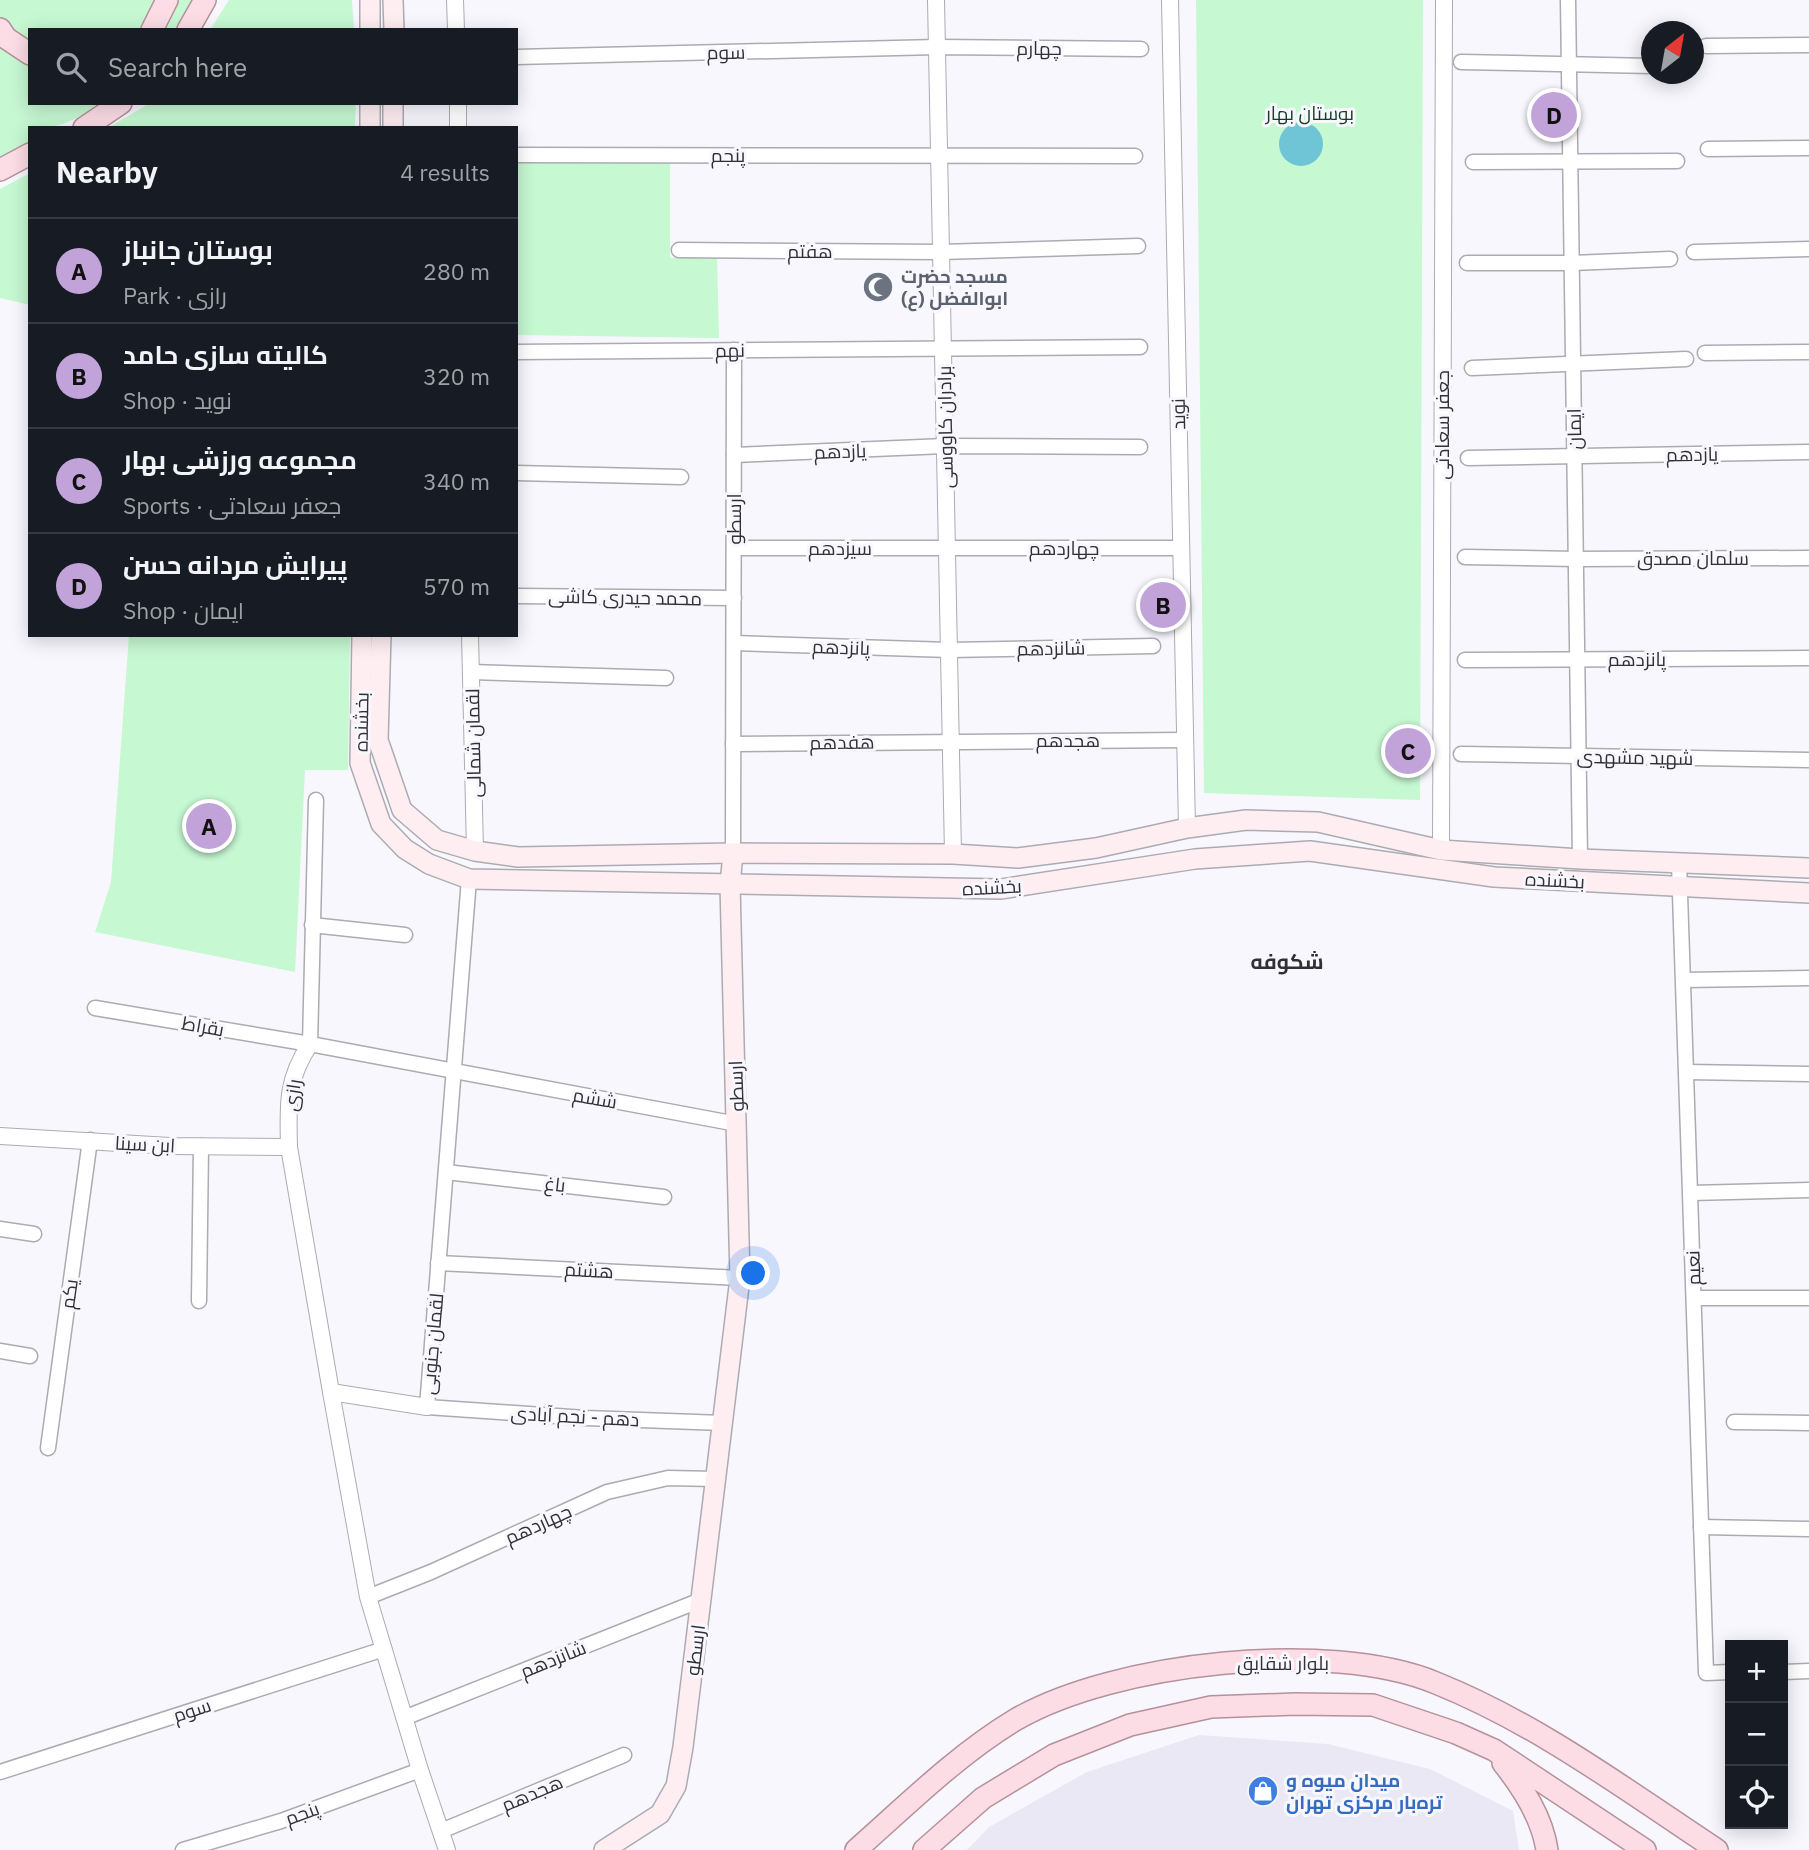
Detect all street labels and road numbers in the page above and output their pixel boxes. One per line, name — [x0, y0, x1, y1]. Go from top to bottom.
street label: چهارم — [1016, 36, 1062, 62]
street label: سوم — [706, 40, 746, 66]
street label: پنجم — [711, 143, 745, 169]
street label: هفتم — [787, 239, 833, 265]
street label: نهم — [715, 338, 745, 364]
street label: برادران کاووسی — [932, 365, 958, 489]
street label: جعفر سعادتی — [1430, 370, 1454, 480]
street label: نوید — [1166, 398, 1190, 430]
street label: ایمان — [1562, 408, 1586, 450]
street label: یازدهم — [813, 438, 867, 466]
street label: یازدهم — [1666, 442, 1718, 468]
street label: ارسطو — [722, 493, 746, 545]
street label: سیزدهم — [808, 536, 872, 562]
street label: چهاردهم — [1029, 536, 1099, 562]
street label: سلمان مصدق — [1637, 546, 1749, 571]
street label: محمد حیدری کاشی — [548, 584, 702, 610]
street label: پانزدهم — [811, 634, 871, 662]
street label: شانزدهم — [1016, 635, 1086, 663]
street label: پانزدهم — [1608, 647, 1666, 673]
street label: لقمان شمالی — [460, 688, 486, 798]
street label: بخشنده — [348, 692, 374, 752]
street label: هجدهم — [1036, 728, 1100, 754]
street label: هفدهم — [809, 729, 875, 757]
street label: شهید مشهدی — [1576, 744, 1694, 770]
street label: بخشنده — [1525, 866, 1585, 894]
street label: بخشنده — [962, 873, 1022, 901]
street label: بقراط — [180, 1010, 226, 1042]
street label: ارسطو — [723, 1060, 749, 1112]
street label: رازی — [278, 1077, 306, 1113]
street label: ششم — [571, 1082, 619, 1116]
street label: ابن سینا — [114, 1130, 176, 1158]
street label: باغ — [543, 1171, 567, 1199]
street label: نعیم — [1680, 1250, 1708, 1286]
street label: هشتم — [564, 1257, 614, 1285]
street label: یکم — [55, 1277, 85, 1311]
street label: لقمان جنوبی — [416, 1292, 448, 1396]
street label: دهم - نجم آبادی — [510, 1401, 640, 1433]
street label: چهاردهم — [501, 1499, 576, 1551]
street label: ارسطو — [680, 1623, 710, 1677]
street label: شانزدهم — [517, 1635, 590, 1685]
street label: بلوار شقایق — [1237, 1651, 1329, 1676]
street label: سوم — [170, 1693, 215, 1729]
street label: هجدهم — [498, 1769, 567, 1818]
street label: پنجم — [282, 1796, 323, 1832]

